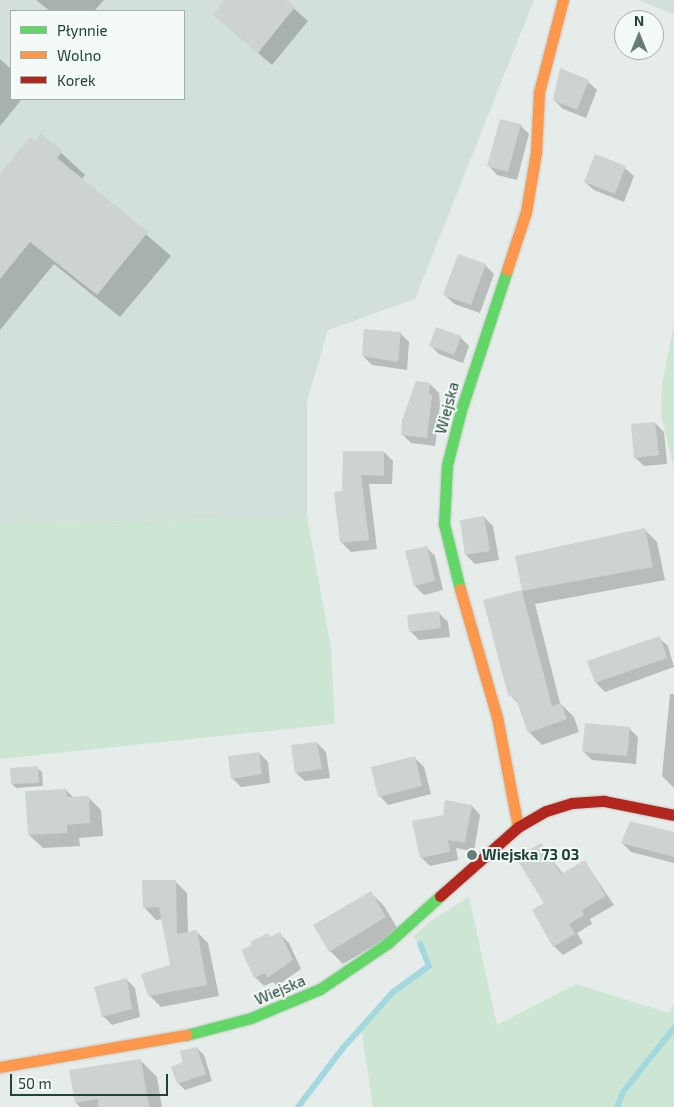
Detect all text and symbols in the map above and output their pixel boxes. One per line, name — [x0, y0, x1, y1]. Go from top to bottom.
legend — [10, 10, 185, 100]
north arrow — [614, 10, 664, 60]
text: N — [634, 12, 644, 29]
text: Płynnie — [57, 21, 108, 39]
text: Wolno — [57, 46, 101, 64]
text: Korek — [57, 71, 96, 89]
street label: Wiejska — [431, 380, 463, 436]
place label: Wiejska 73 03 — [482, 846, 579, 864]
marker: Wiejska 73 03 — [466, 849, 478, 861]
street label: Wiejska — [252, 971, 308, 1009]
scale bar — [12, 1064, 170, 1096]
text: 50 m — [18, 1074, 52, 1092]

